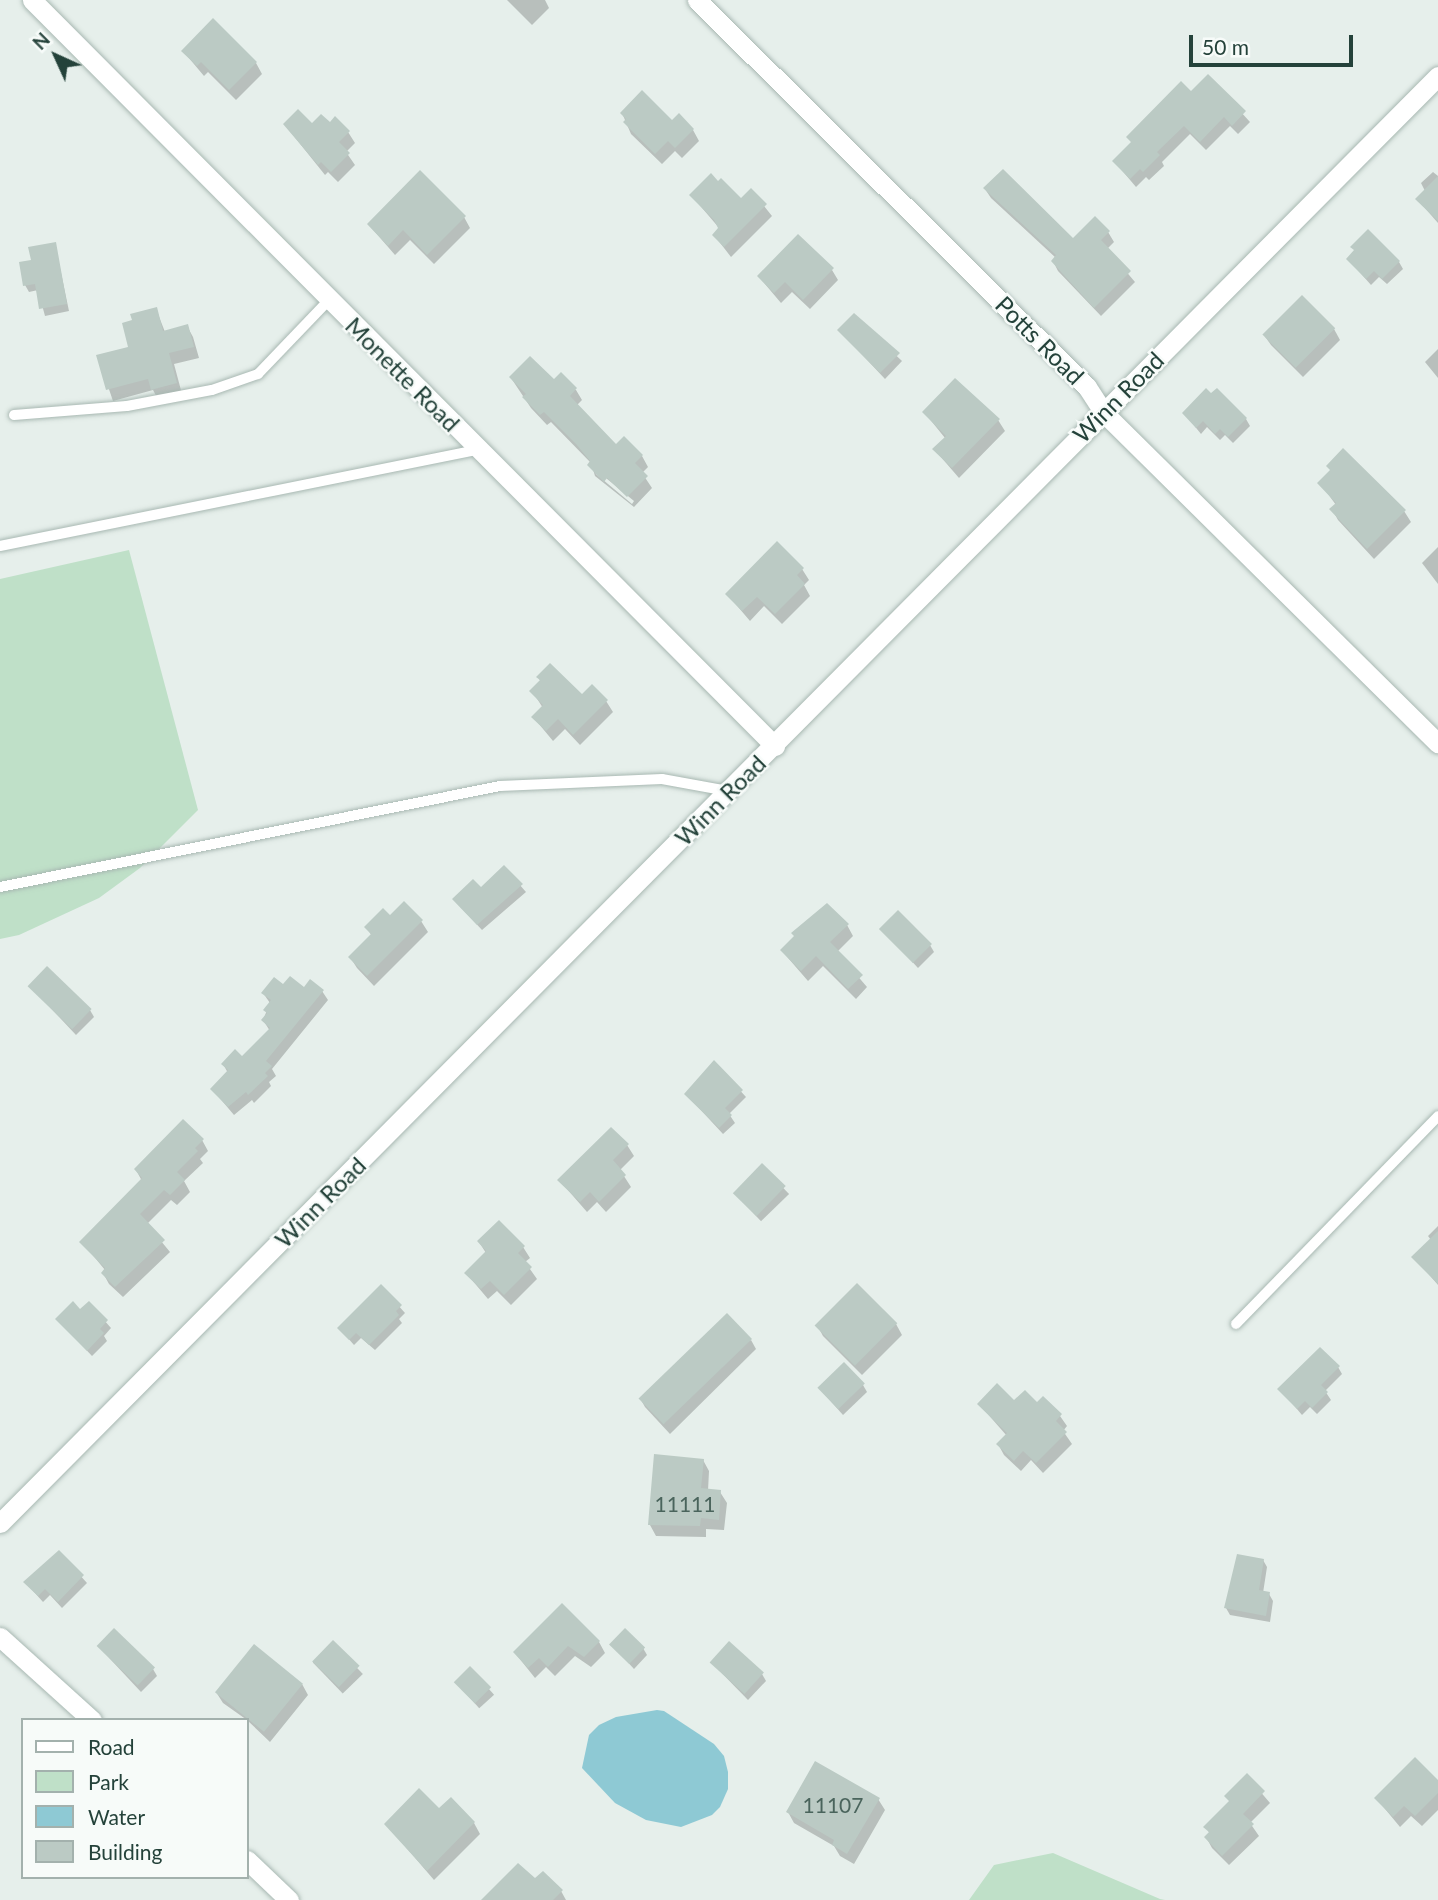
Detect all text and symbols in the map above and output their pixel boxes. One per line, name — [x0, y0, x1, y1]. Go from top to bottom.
north arrow — [21, 21, 91, 91]
scale bar — [1193, 21, 1358, 65]
text: N — [27, 27, 54, 54]
text: 50 m — [1202, 34, 1249, 59]
street label: Potts Road — [990, 290, 1090, 390]
street label: Monette Road — [340, 311, 466, 437]
street label: Winn Road — [1067, 346, 1169, 448]
street label: Winn Road — [669, 749, 771, 851]
street label: Winn Road — [269, 1151, 371, 1253]
house number: 11111 — [655, 1491, 715, 1517]
legend — [21, 1718, 248, 1879]
text: Road — [88, 1734, 135, 1759]
text: Park — [88, 1769, 129, 1794]
house number: 11107 — [803, 1792, 863, 1818]
text: Water — [88, 1804, 145, 1829]
text: Building — [88, 1839, 163, 1864]

